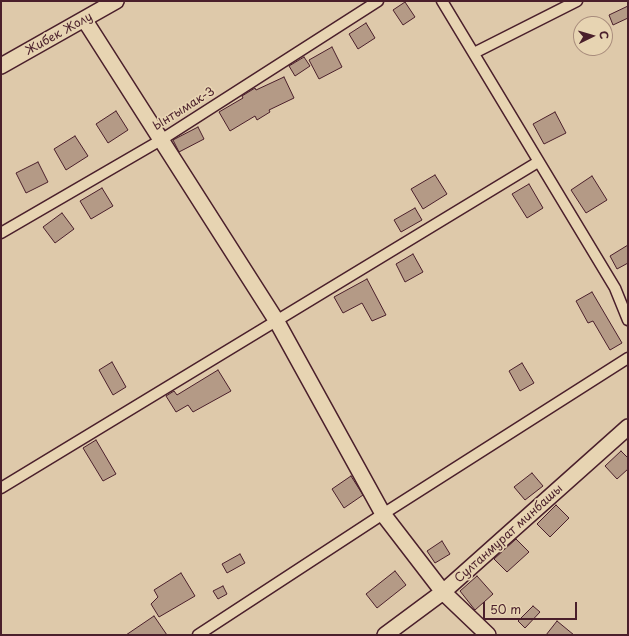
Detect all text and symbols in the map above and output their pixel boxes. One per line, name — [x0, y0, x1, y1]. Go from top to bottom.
street label: Жибек Жолу — [23, 10, 95, 58]
north arrow — [573, 16, 613, 56]
text: С — [596, 30, 613, 40]
street label: Ынтымак-3 — [150, 84, 218, 134]
street label: Султанмурат минбашы — [452, 482, 566, 586]
scale bar — [485, 594, 579, 620]
text: 50 m — [490, 600, 521, 618]

